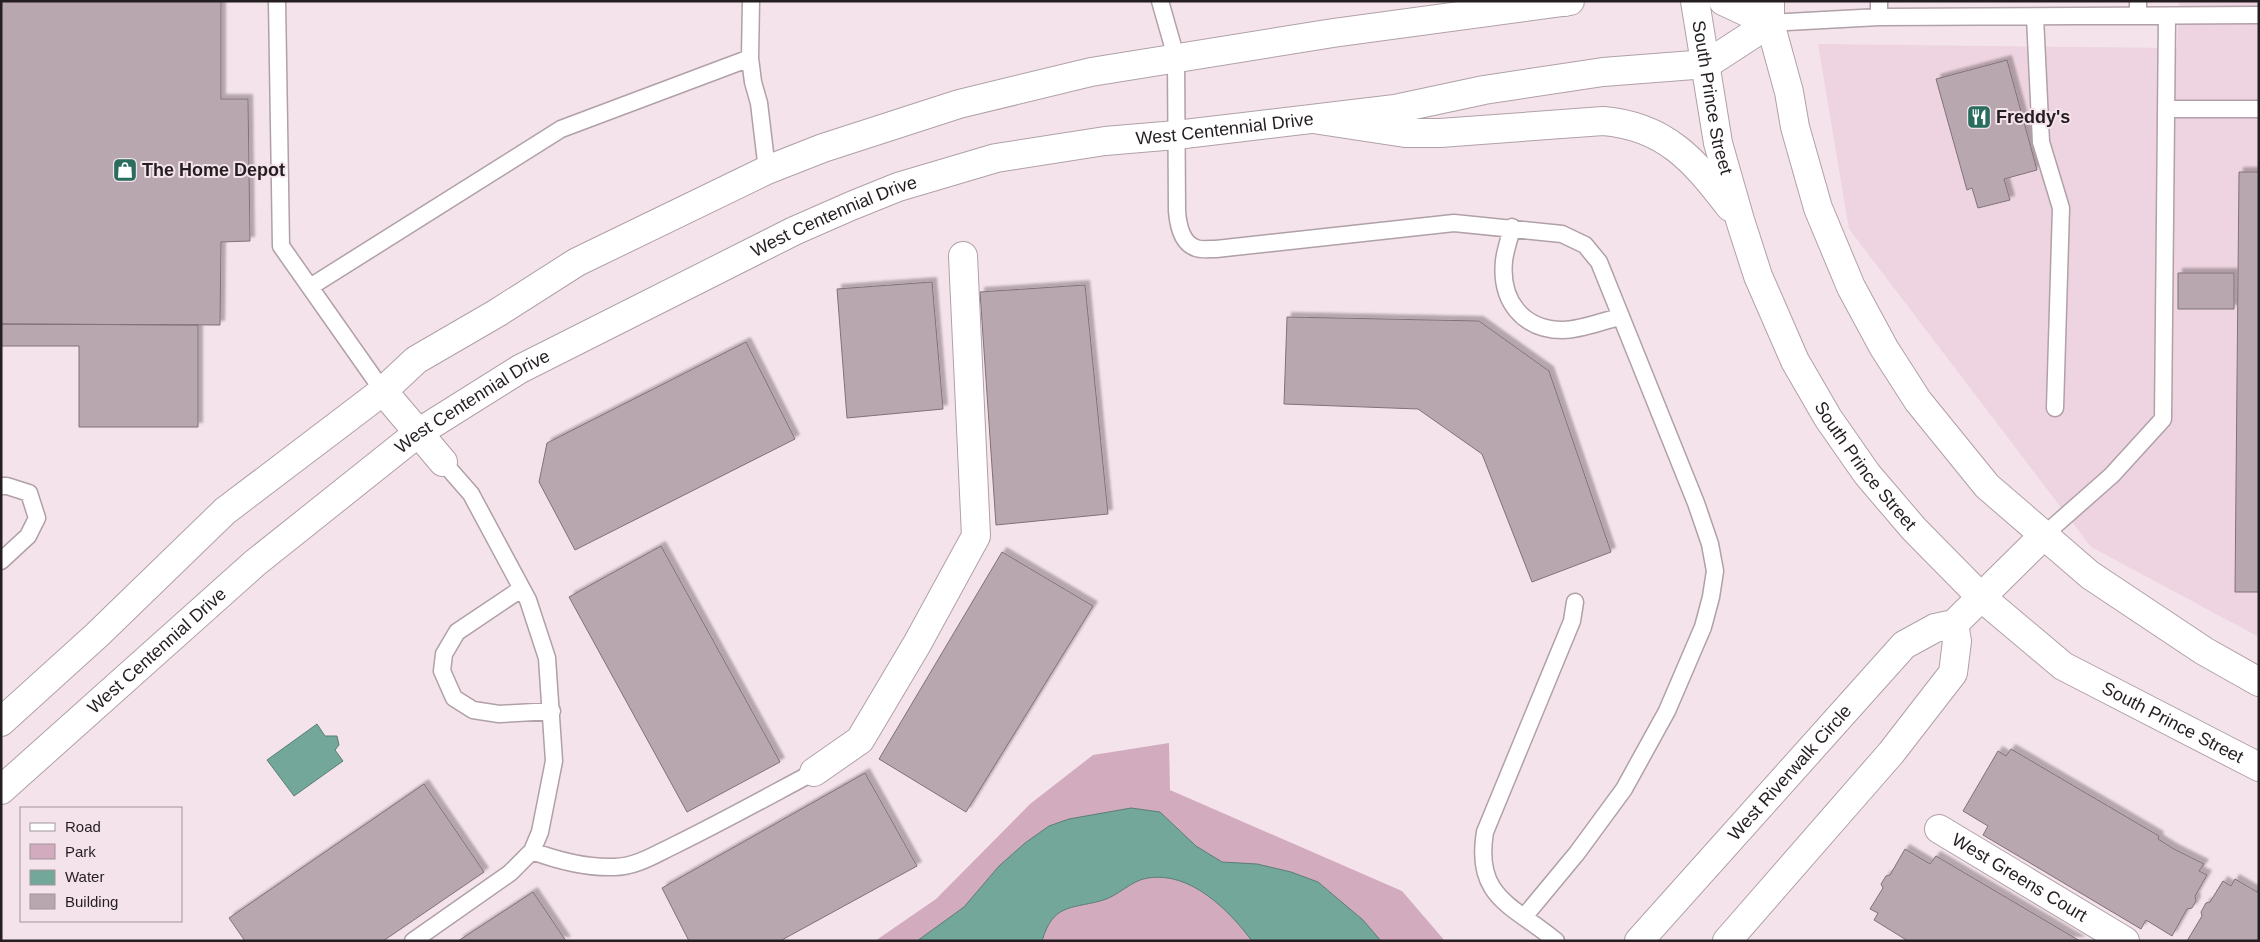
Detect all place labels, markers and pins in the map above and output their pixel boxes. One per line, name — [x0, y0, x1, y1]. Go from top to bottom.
restaurant icon: Freddy's — [1966, 104, 1992, 130]
place label: Freddy's — [1996, 107, 2070, 127]
shop icon: The Home Depot — [112, 157, 138, 183]
place label: The Home Depot — [142, 160, 285, 180]

